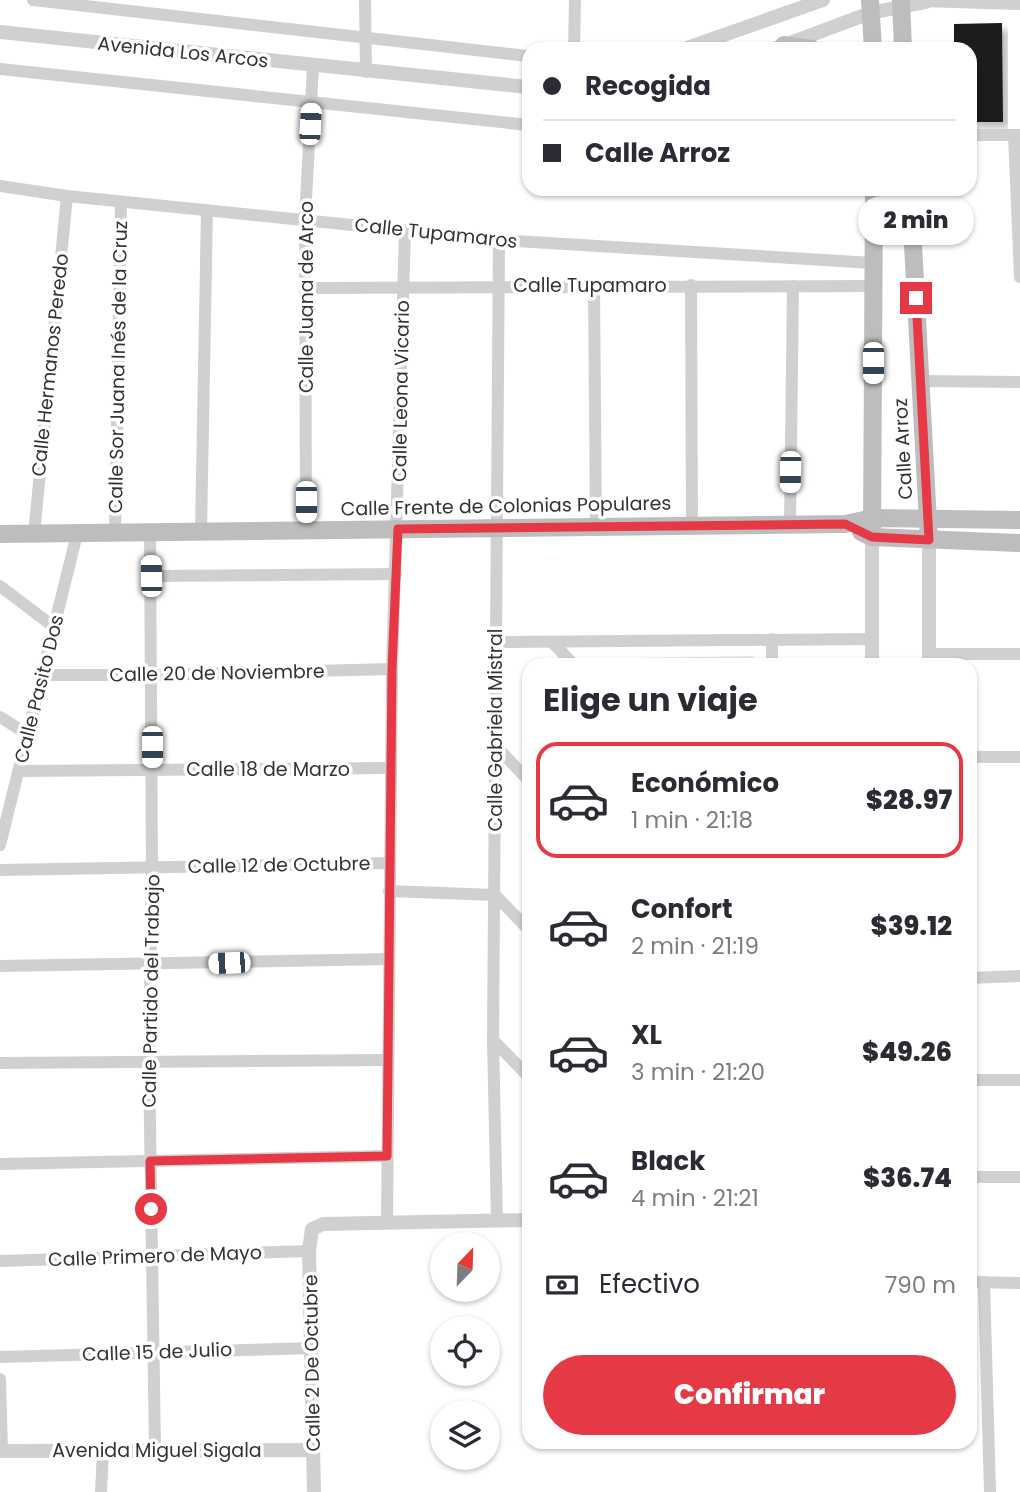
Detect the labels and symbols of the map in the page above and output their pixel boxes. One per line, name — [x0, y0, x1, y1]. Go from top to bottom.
street label: Avenida Los Arcos — [96, 30, 270, 74]
car — [299, 102, 322, 146]
callout: 2 min — [858, 196, 974, 246]
street label: Calle Juana de Arco — [293, 201, 320, 393]
street label: Calle Tupamaros — [353, 211, 519, 255]
street label: Calle Sor Juana Inés de la Cruz — [102, 220, 134, 514]
street label: Calle Hermanos Peredo — [25, 252, 75, 478]
street label: Calle Tupamaro — [513, 272, 667, 299]
route end — [900, 282, 932, 314]
street label: Calle Leona Vicario — [386, 300, 416, 482]
car — [863, 342, 884, 384]
street label: Calle Arroz — [887, 398, 919, 500]
car — [780, 451, 801, 493]
car — [296, 481, 317, 523]
street label: Calle Frente de Colonias Populares — [340, 490, 672, 522]
car — [141, 555, 162, 597]
street label: Calle Pasito Dos — [8, 612, 70, 766]
street label: Calle Gabriela Mistral — [482, 629, 509, 831]
street label: Calle 20 de Noviembre — [109, 658, 325, 688]
car — [142, 726, 163, 768]
street label: Calle 18 de Marzo — [186, 756, 350, 783]
street label: Calle 12 de Octubre — [187, 850, 371, 880]
street label: Calle Partido del Trabajo — [135, 874, 167, 1108]
car — [208, 952, 251, 974]
route start — [135, 1193, 167, 1225]
north arrow — [430, 1232, 500, 1302]
street label: Calle Primero de Mayo — [48, 1239, 262, 1273]
street label: Calle 2 De Octubre — [297, 1274, 327, 1452]
street label: Calle 15 de Julio — [81, 1336, 233, 1368]
street label: Avenida Miguel Sigala — [52, 1437, 262, 1464]

